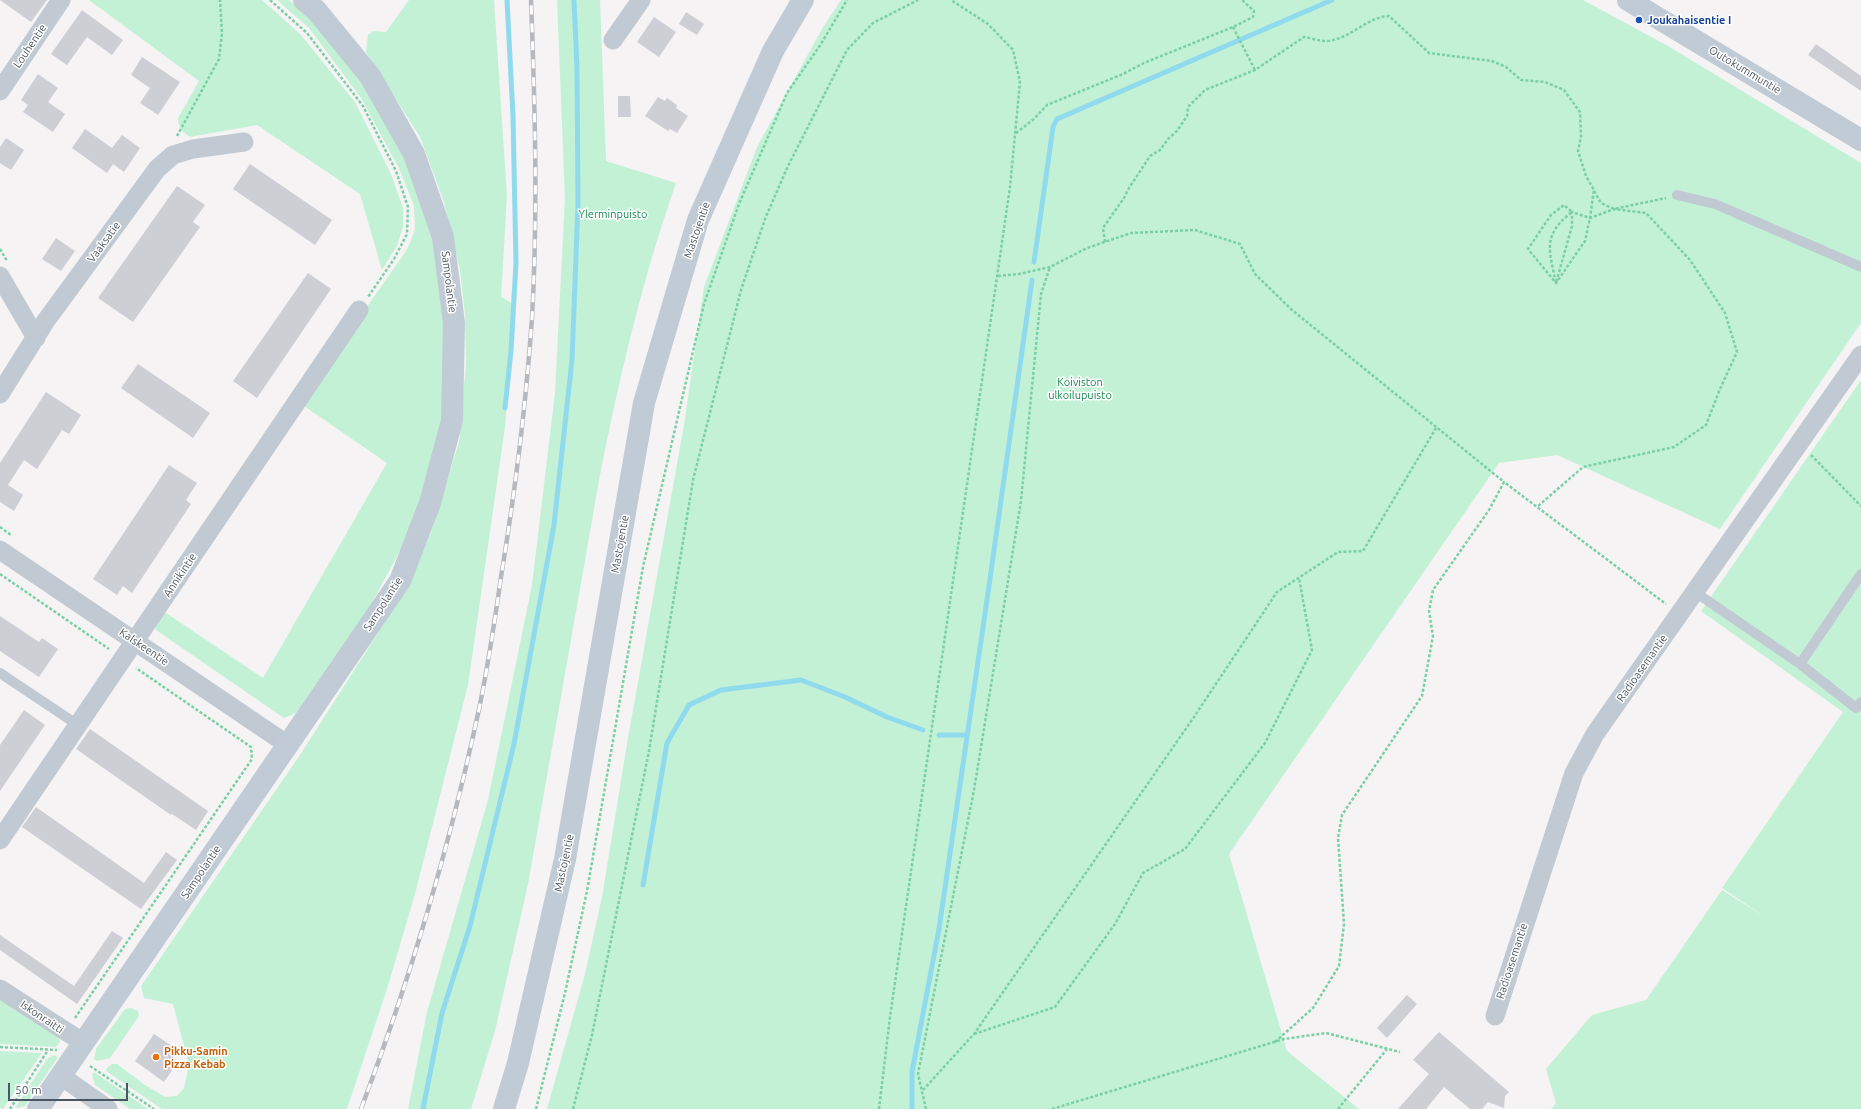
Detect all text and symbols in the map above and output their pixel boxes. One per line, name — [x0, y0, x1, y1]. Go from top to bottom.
place label: Joukahaisentie I — [1647, 13, 1731, 27]
marker: Joukahaisentie I — [1634, 15, 1644, 25]
street label: Louhentie — [11, 22, 49, 70]
street label: Outokummuntie — [1706, 43, 1784, 97]
street label: Mastojentie — [681, 200, 713, 260]
park label: Ylerminpuisto — [579, 207, 647, 221]
street label: Vaaksatie — [85, 219, 123, 265]
street label: Sampolantie — [439, 251, 459, 313]
park label: Koiviston ulkoilupuisto — [1048, 375, 1112, 401]
street label: Mastojentie — [608, 514, 632, 574]
street label: Annikintie — [161, 551, 199, 599]
street label: Sampolantie — [361, 575, 405, 633]
street label: Kalskeentie — [117, 626, 171, 668]
street label: Radioasemantie — [1614, 632, 1670, 704]
street label: Mastojentie — [551, 833, 577, 893]
street label: Sampolantie — [178, 843, 224, 901]
street label: Radioasemantie — [1494, 921, 1530, 1001]
street label: Iskonraitti — [18, 998, 66, 1036]
place label: Pikku-Samin Pizza Kebab — [164, 1044, 228, 1070]
marker: Pikku-Samin Pizza Kebab — [151, 1052, 161, 1062]
scale bar — [10, 1075, 130, 1101]
text: 50 m — [15, 1083, 42, 1096]

